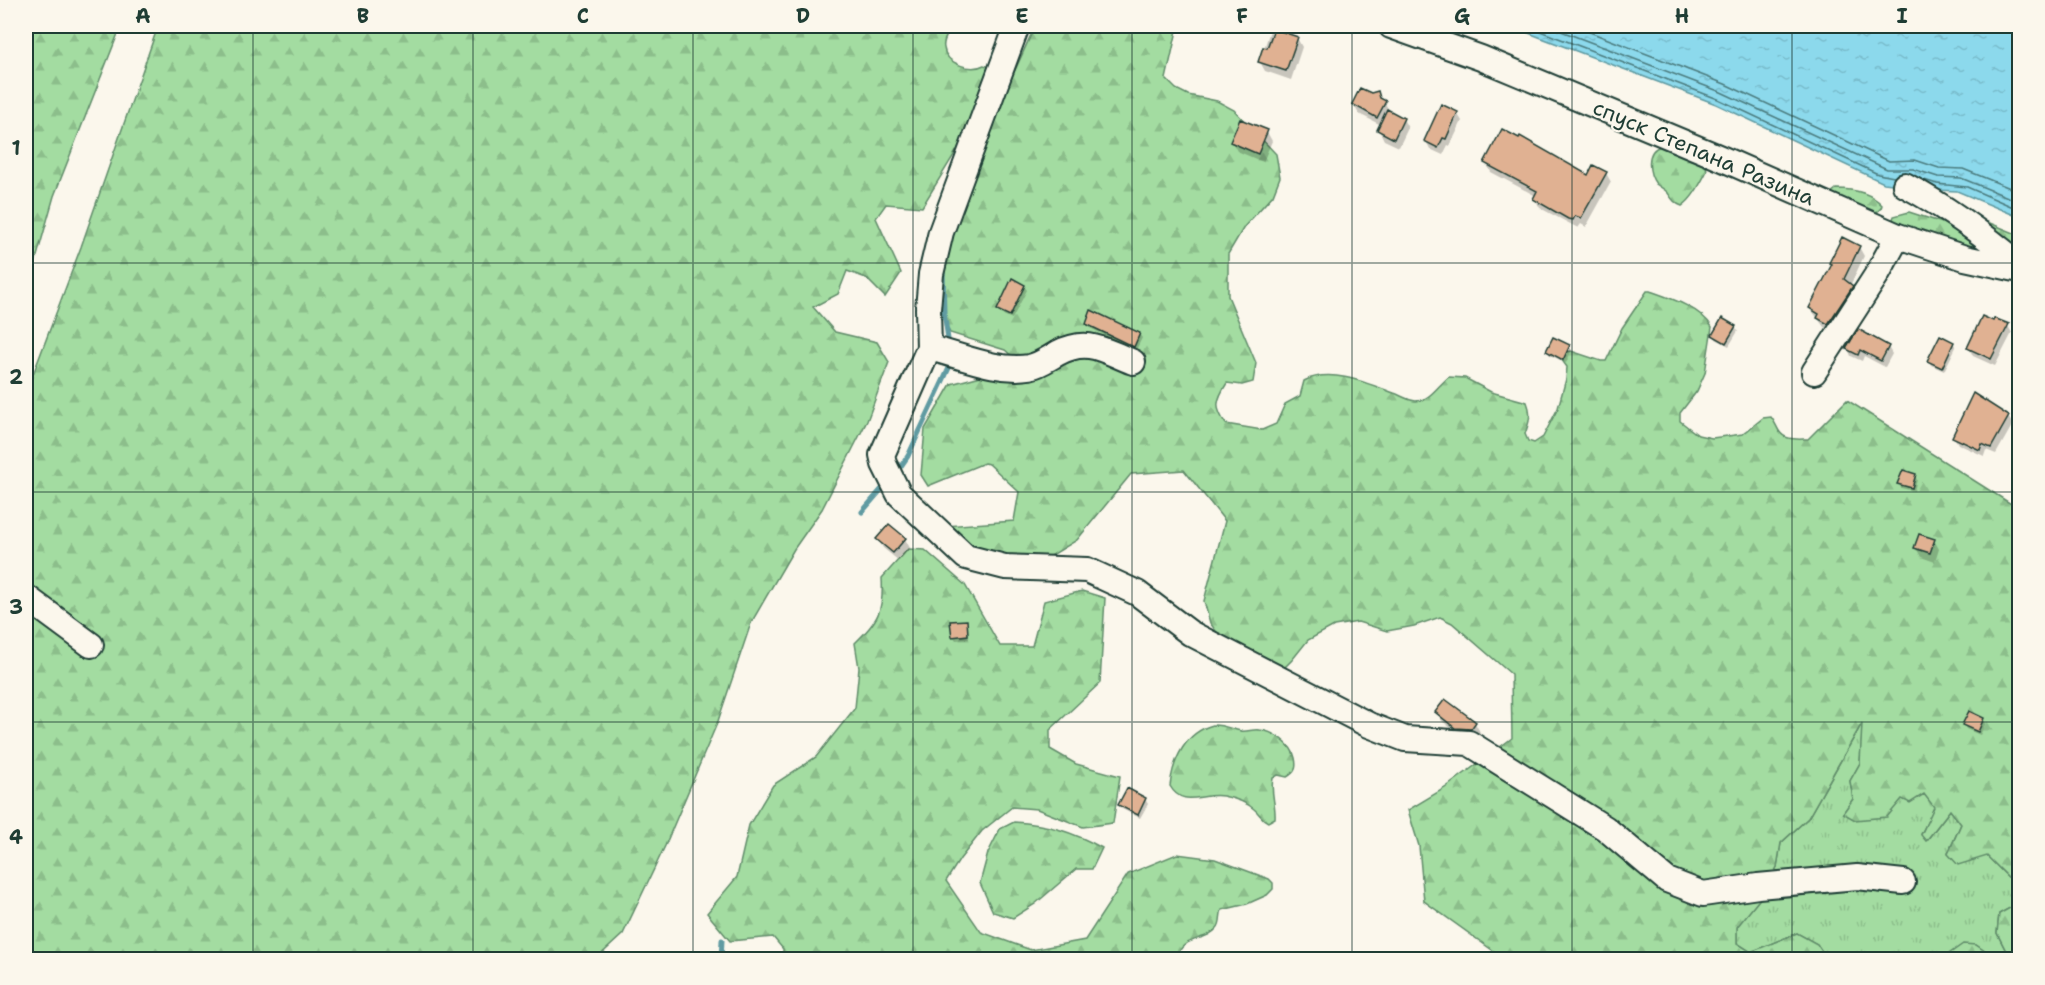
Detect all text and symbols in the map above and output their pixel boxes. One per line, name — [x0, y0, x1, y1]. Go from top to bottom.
text: A — [135, 3, 151, 29]
text: B — [357, 3, 369, 29]
text: C — [577, 3, 589, 29]
text: D — [796, 3, 810, 29]
text: E — [1015, 3, 1029, 29]
text: F — [1236, 3, 1248, 29]
text: G — [1454, 3, 1470, 29]
text: H — [1675, 3, 1689, 29]
text: I — [1896, 3, 1908, 29]
street label: спуск Степана Разина — [1588, 93, 1819, 212]
text: 1 — [11, 135, 21, 161]
text: 2 — [9, 364, 23, 390]
text: 3 — [9, 594, 23, 620]
text: 4 — [9, 824, 23, 850]

